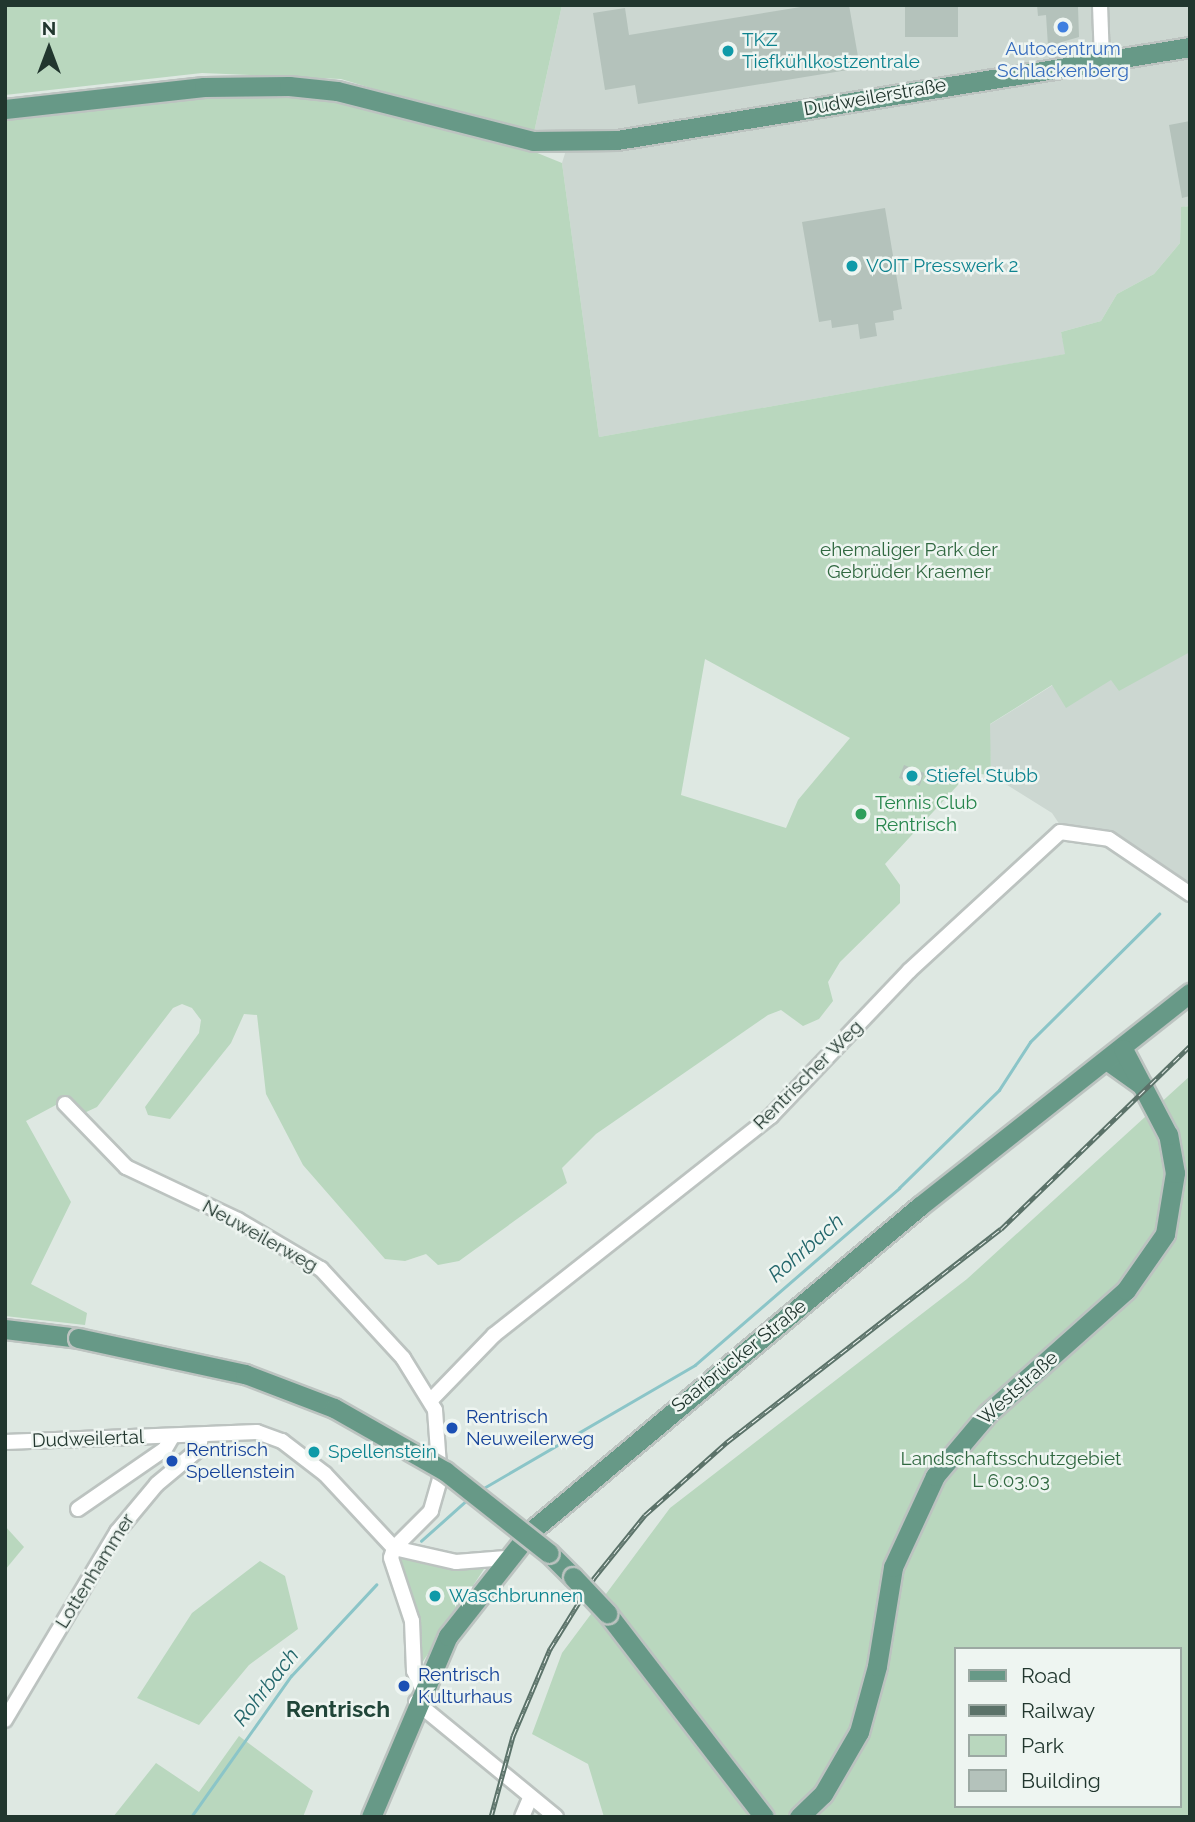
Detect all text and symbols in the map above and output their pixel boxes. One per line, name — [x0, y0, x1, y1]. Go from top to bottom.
north arrow — [14, 14, 84, 84]
text: N — [42, 17, 56, 39]
marker: Autocentrum Schlackenberg — [1055, 19, 1071, 35]
place label: TKZ Tiefkühlkostzentrale — [742, 29, 920, 73]
place label: Autocentrum Schlackenberg — [997, 38, 1129, 82]
marker: TKZ Tiefkühlkostzentrale — [720, 43, 736, 59]
street label: Dudweilerstraße — [802, 73, 948, 121]
place label: VOIT Presswerk 2 — [866, 255, 1019, 277]
marker: VOIT Presswerk 2 — [844, 258, 860, 274]
park label: ehemaliger Park der Gebrüder Kraemer — [820, 539, 998, 583]
place label: Stiefel Stubb — [926, 765, 1039, 787]
marker: Stiefel Stubb — [904, 768, 920, 784]
place label: Tennis Club Rentrisch — [875, 792, 977, 836]
marker: Tennis Club Rentrisch — [853, 806, 869, 822]
street label: Rentrischer Weg — [748, 1015, 868, 1135]
street label: Neuweilerweg — [198, 1195, 322, 1277]
water label: Rohrbach — [763, 1208, 849, 1288]
street label: Saarbrücker Straße — [667, 1294, 811, 1418]
street label: Weststraße — [973, 1346, 1063, 1430]
place label: Rentrisch Neuweilerweg — [466, 1406, 594, 1450]
marker: Rentrisch Neuweilerweg — [444, 1420, 460, 1436]
street label: Dudweilertal — [32, 1426, 144, 1452]
place label: Rentrisch Spellenstein — [186, 1439, 295, 1483]
place label: Spellenstein — [328, 1441, 437, 1463]
marker: Spellenstein — [306, 1444, 322, 1460]
park label: Landschaftsschutzgebiet L 6.03.03 — [901, 1448, 1121, 1492]
marker: Rentrisch Spellenstein — [164, 1453, 180, 1469]
street label: Lottenhammer — [51, 1509, 139, 1633]
place label: Waschbrunnen — [449, 1585, 583, 1607]
marker: Waschbrunnen — [427, 1588, 443, 1604]
water label: Rohrbach — [228, 1643, 304, 1731]
legend — [954, 1647, 1181, 1808]
text: Road — [1021, 1663, 1071, 1688]
place label: Rentrisch Kulturhaus — [418, 1664, 513, 1708]
marker: Rentrisch Kulturhaus — [396, 1678, 412, 1694]
district label: Rentrisch — [286, 1695, 390, 1723]
text: Railway — [1021, 1698, 1095, 1723]
text: Park — [1021, 1733, 1064, 1758]
text: Building — [1021, 1768, 1101, 1793]

